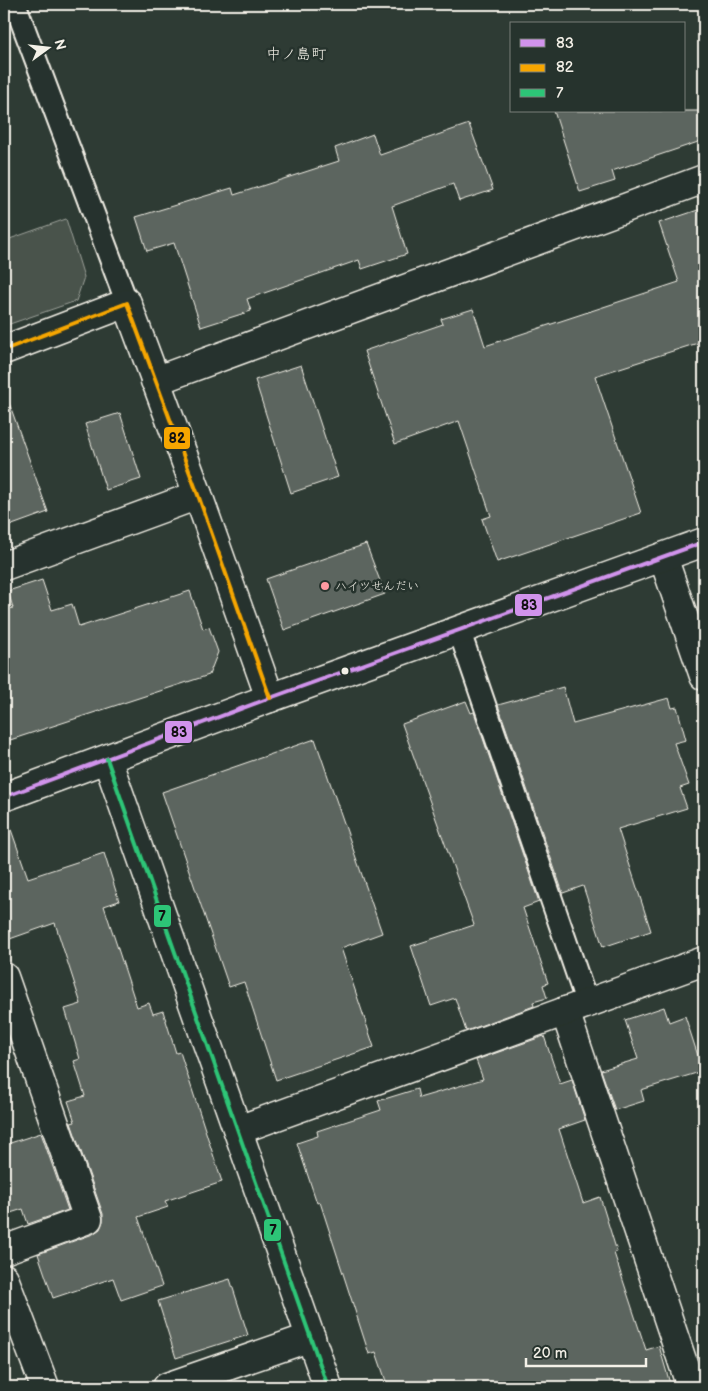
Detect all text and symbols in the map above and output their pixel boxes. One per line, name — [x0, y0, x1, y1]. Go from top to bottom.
north arrow — [22, 22, 72, 72]
legend — [510, 22, 686, 112]
text: 83 — [556, 34, 574, 53]
text: N — [51, 37, 70, 52]
district label: 中ノ島町 — [266, 45, 327, 64]
text: 82 — [556, 58, 574, 77]
text: 7 — [556, 84, 564, 103]
line badge: 82 — [163, 426, 191, 450]
text: 82 — [169, 430, 186, 447]
place label: ハイツせんだい — [335, 579, 419, 594]
marker: ハイツせんだい — [319, 580, 331, 592]
line badge: 83 — [514, 593, 543, 617]
text: 83 — [521, 597, 537, 614]
unlabelled marker — [340, 666, 350, 676]
line badge: 83 — [164, 720, 193, 744]
text: 83 — [171, 724, 187, 741]
line badge: 7 — [153, 904, 172, 928]
text: 7 — [158, 908, 166, 925]
line badge: 7 — [263, 1218, 282, 1242]
text: 7 — [269, 1222, 277, 1239]
scale bar — [526, 1336, 646, 1368]
text: 20 m — [533, 1344, 567, 1363]

